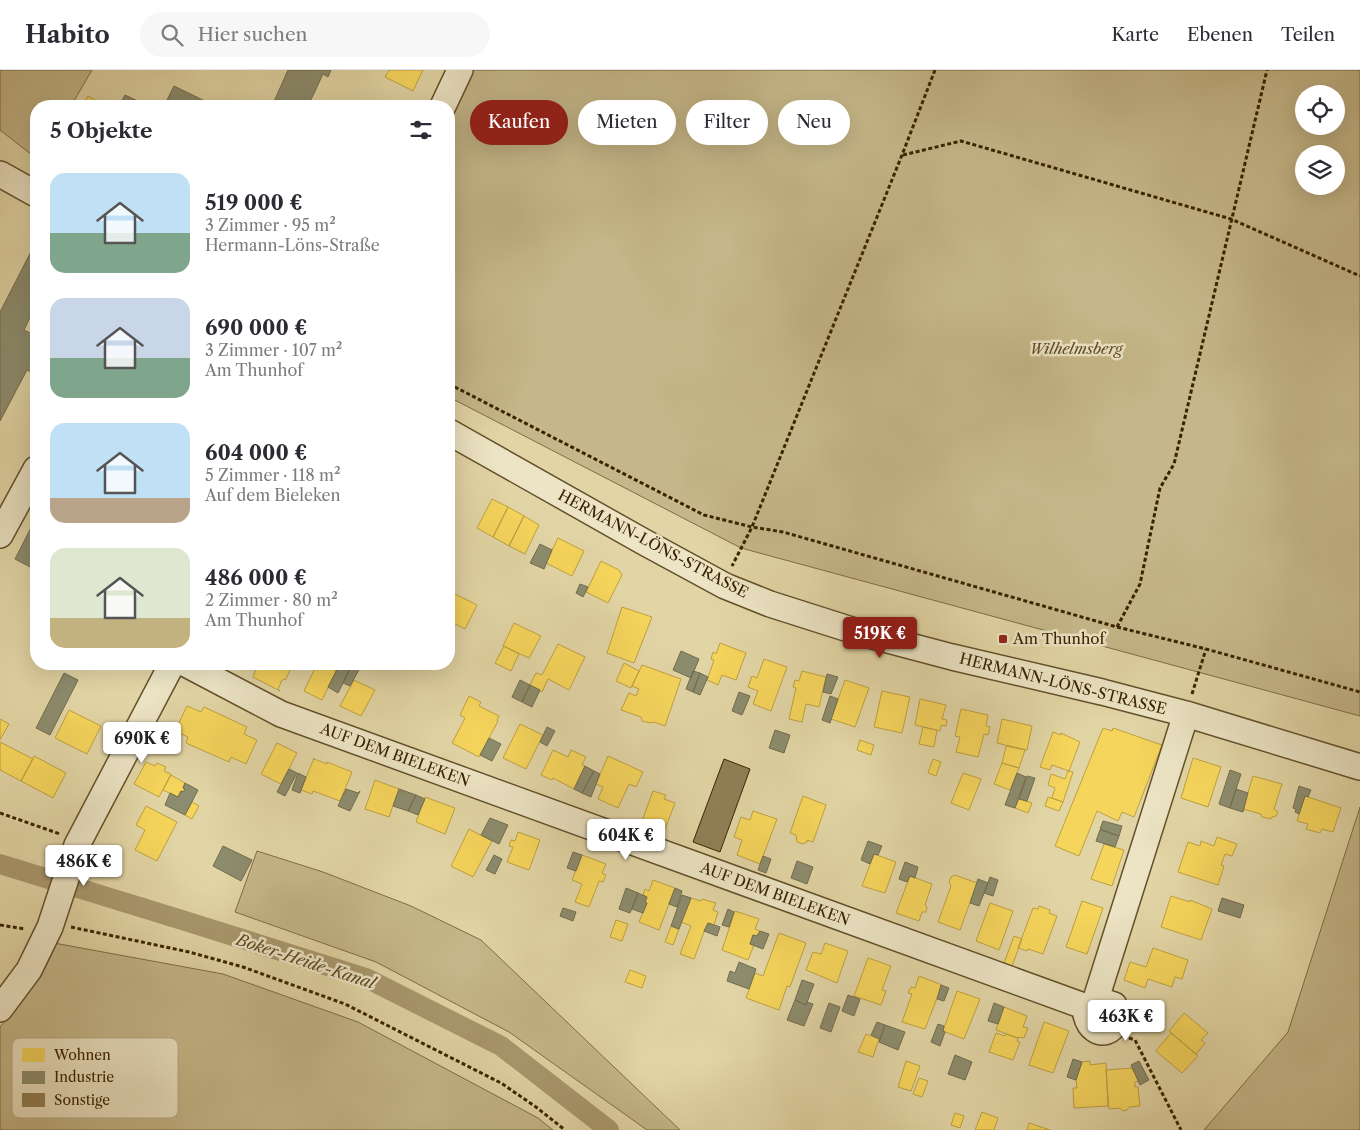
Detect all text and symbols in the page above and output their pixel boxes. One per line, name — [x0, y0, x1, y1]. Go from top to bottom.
search box — [140, 12, 490, 57]
text: Habito — [25, 20, 110, 49]
icon: search — [158, 21, 186, 49]
text: Hier suchen — [198, 23, 308, 46]
text: Karte — [1111, 24, 1159, 46]
text: Ebenen — [1187, 24, 1253, 46]
text: Teilen — [1281, 24, 1335, 46]
map controls — [1295, 85, 1345, 195]
button: locate — [1295, 85, 1345, 135]
chip: Kaufen — [470, 100, 568, 145]
chip: Mieten — [578, 100, 676, 145]
chip: Filter — [686, 100, 768, 145]
chip: Neu — [778, 100, 850, 145]
icon: filters — [407, 116, 435, 144]
text: 5 Objekte — [50, 118, 153, 143]
button: layers — [1295, 145, 1345, 195]
text: 519 000 € — [205, 190, 303, 215]
icon: home — [90, 193, 150, 253]
text: 3 Zimmer · 95 m² — [205, 215, 336, 235]
text: Hermann-Löns-Straße — [205, 235, 380, 255]
text: 690 000 € — [205, 315, 307, 340]
icon: home — [90, 318, 150, 378]
park label: Wilhelmsberg — [1030, 339, 1124, 358]
text: 3 Zimmer · 107 m² — [205, 340, 342, 360]
text: Am Thunhof — [205, 360, 303, 380]
text: 604 000 € — [205, 440, 307, 465]
icon: home — [90, 443, 150, 503]
text: 5 Zimmer · 118 m² — [205, 465, 340, 485]
text: Auf dem Bieleken — [205, 485, 341, 505]
street label: HERMANN-LÖNS-STRASSE — [555, 485, 752, 602]
text: 486 000 € — [205, 565, 307, 590]
icon: home — [90, 568, 150, 628]
text: 2 Zimmer · 80 m² — [205, 590, 338, 610]
text: Am Thunhof — [205, 610, 303, 630]
pin: 519K € — [839, 616, 921, 659]
text: 519K € — [854, 623, 906, 643]
place label: Am Thunhof — [1012, 629, 1106, 648]
marker: Am Thunhof — [997, 633, 1009, 645]
street label: HERMANN-LÖNS-STRASSE — [958, 649, 1169, 718]
street label: AUF DEM BIELEKEN — [317, 718, 473, 790]
pin: 690K € — [101, 722, 183, 764]
text: 690K € — [114, 728, 170, 748]
pin: 604K € — [585, 818, 667, 861]
text: 604K € — [598, 825, 654, 845]
pin: 486K € — [43, 844, 125, 887]
text: 486K € — [56, 851, 112, 871]
street label: AUF DEM BIELEKEN — [697, 857, 853, 929]
water label: Boker-Heide-Kanal — [232, 928, 380, 993]
pin: 463K € — [1085, 1000, 1167, 1042]
text: 463K € — [1099, 1006, 1153, 1026]
legend — [12, 1038, 178, 1118]
text: Wohnen — [53, 1046, 111, 1064]
text: Industrie — [54, 1068, 114, 1086]
text: Sonstige — [54, 1091, 110, 1109]

